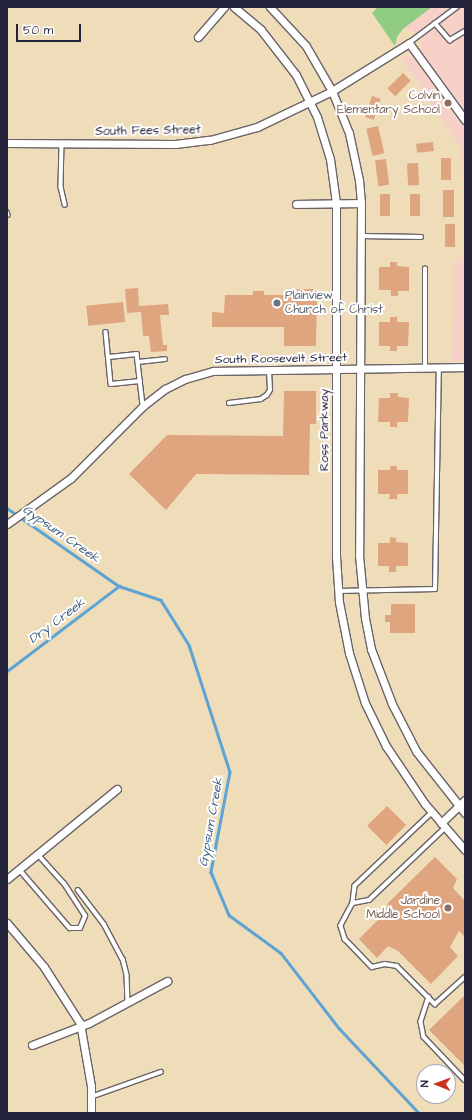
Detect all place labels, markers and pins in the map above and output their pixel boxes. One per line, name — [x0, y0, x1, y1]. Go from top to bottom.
place label: Colvin Elementary School — [337, 89, 440, 117]
marker: Colvin Elementary School — [443, 98, 453, 108]
place label: Plainview Church of Christ — [285, 289, 383, 317]
marker: Plainview Church of Christ — [272, 298, 282, 308]
place label: Jardine Middle School — [366, 894, 440, 922]
marker: Jardine Middle School — [443, 903, 453, 913]

